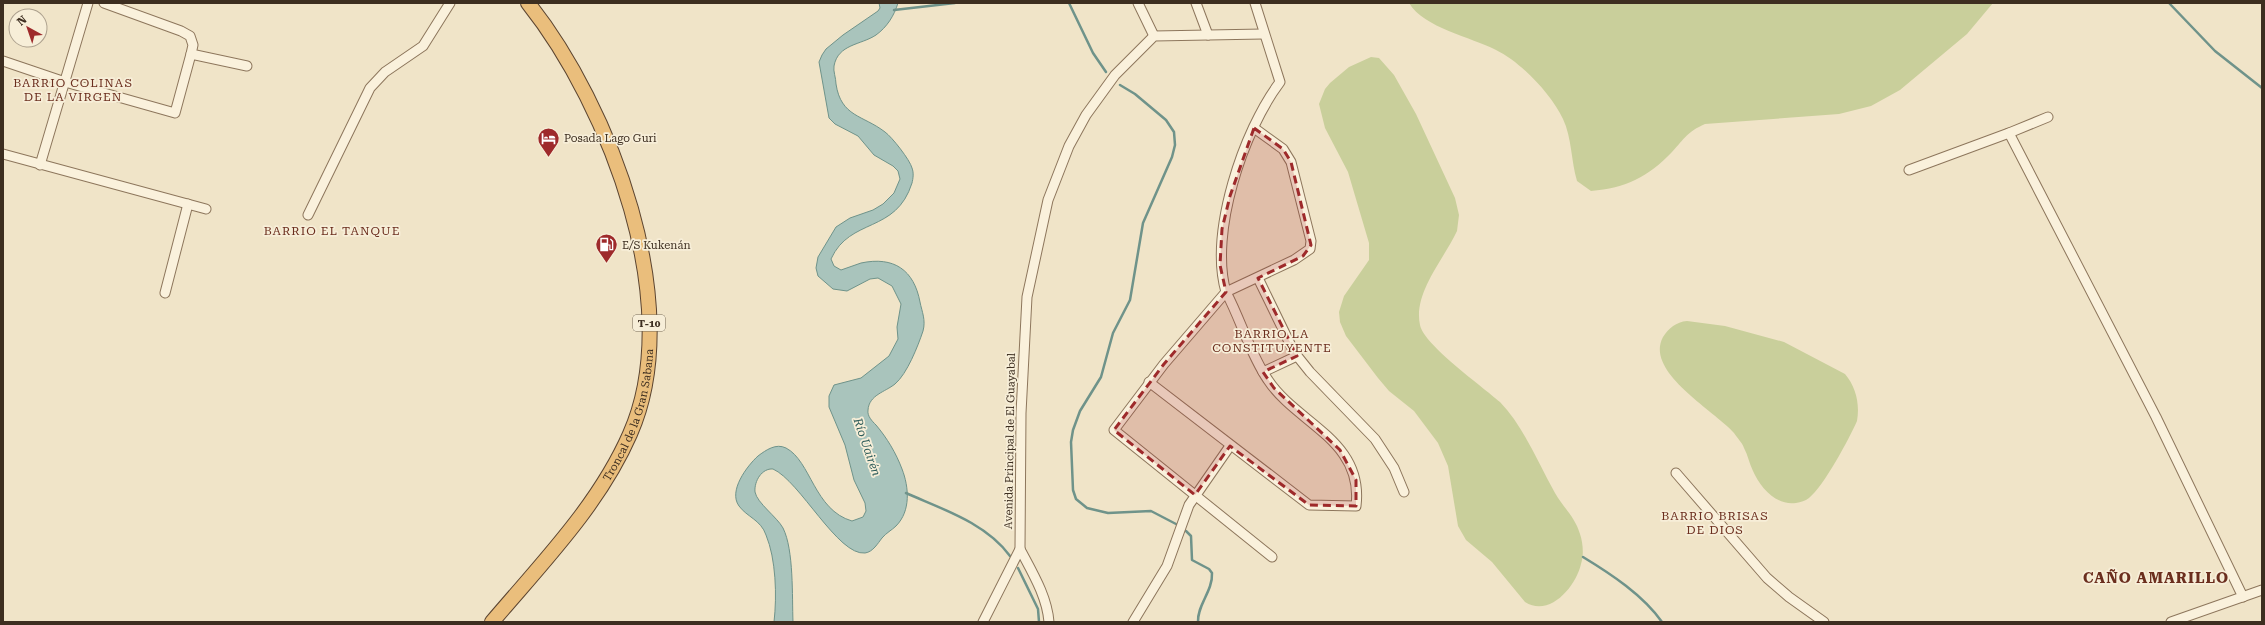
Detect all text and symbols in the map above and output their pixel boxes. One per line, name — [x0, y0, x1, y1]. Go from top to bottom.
north arrow — [8, 8, 48, 48]
text: N — [14, 13, 30, 28]
district label: BARRIO COLINAS DE LA VIRGEN — [13, 76, 133, 104]
hotel icon: Posada Lago Guri — [536, 125, 562, 158]
place label: Posada Lago Guri — [564, 132, 657, 145]
district label: BARRIO EL TANQUE — [264, 224, 400, 238]
fuel station icon: E/S Kukenán — [593, 232, 619, 265]
place label: E/S Kukenán — [622, 239, 691, 252]
road number: T-10 — [633, 315, 665, 331]
district label: BARRIO LA CONSTITUYENTE — [1212, 327, 1332, 355]
street label: Troncal de la Gran Sabana — [600, 348, 656, 483]
street label: Avenida Principal de El Guayabal — [1002, 352, 1018, 529]
water label: Río Uairén — [850, 415, 883, 478]
district label: BARRIO BRISAS DE DIOS — [1661, 509, 1769, 537]
district label: CAÑO AMARILLO — [2083, 568, 2229, 587]

